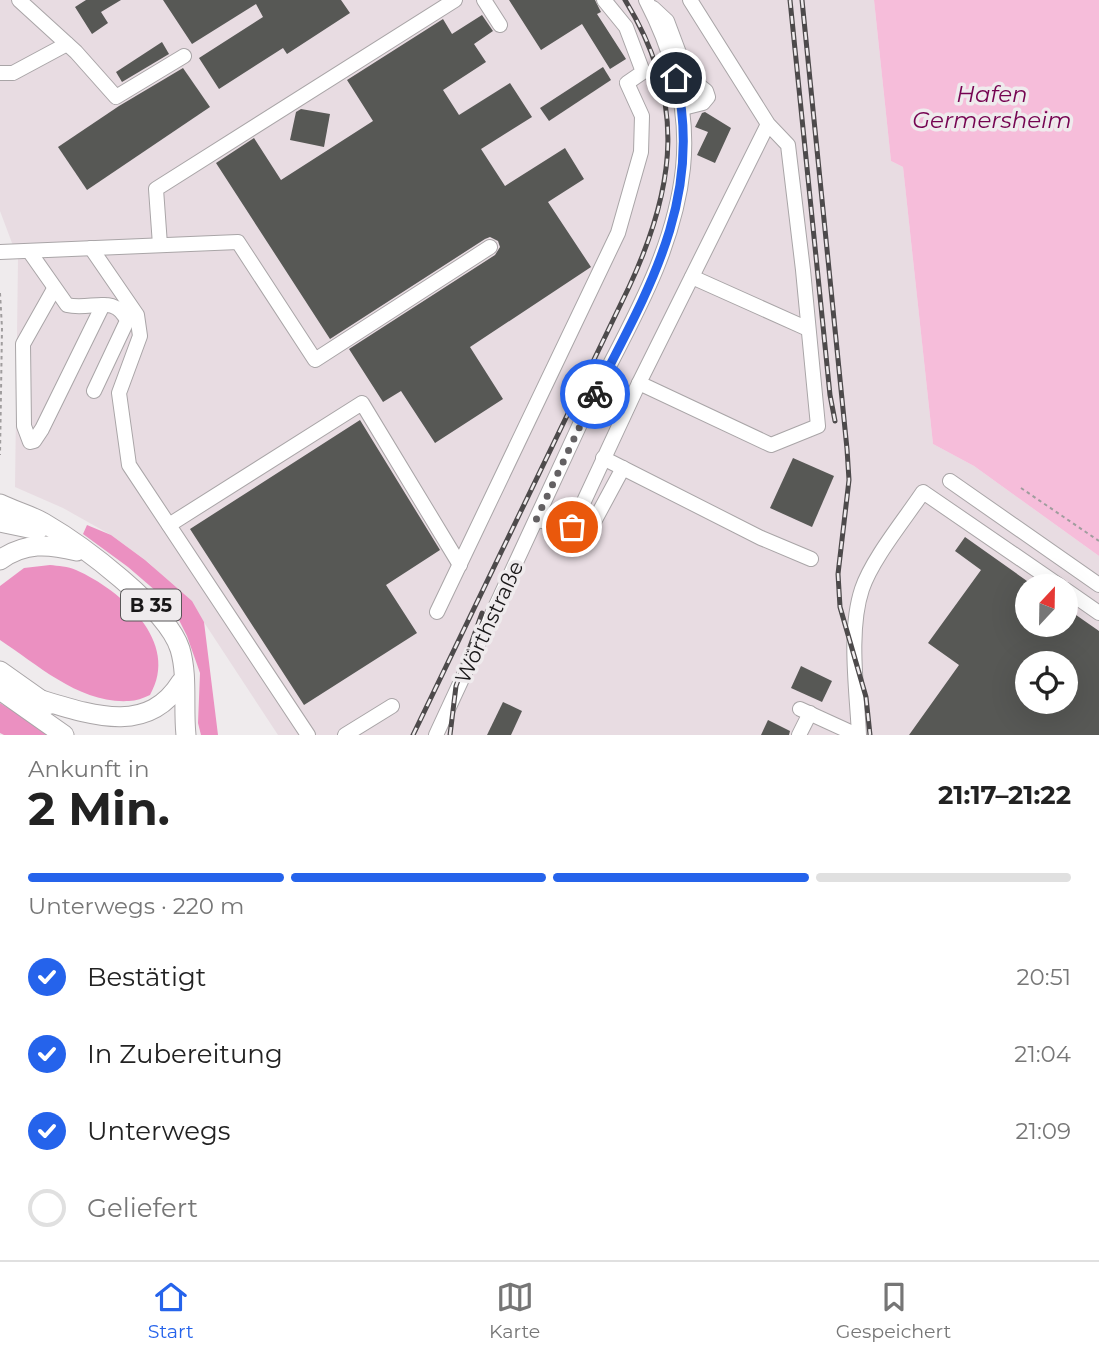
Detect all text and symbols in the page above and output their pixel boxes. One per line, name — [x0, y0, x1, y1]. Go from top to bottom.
pin — [646, 48, 706, 108]
icon: home — [657, 59, 695, 97]
water label: Hafen Germersheim — [912, 80, 1072, 134]
courier — [560, 359, 630, 429]
icon: bike — [576, 375, 614, 413]
pin — [542, 497, 602, 557]
icon: bag — [553, 508, 591, 546]
street label: Wörthstraße — [450, 557, 528, 687]
north arrow — [1015, 574, 1078, 637]
map controls — [1015, 574, 1078, 714]
road number: B 35 — [121, 590, 181, 620]
button: locate — [1015, 651, 1078, 714]
text: Ankunft in — [28, 755, 149, 783]
text: 21:17–21:22 — [938, 779, 1071, 811]
text: 2 Min. — [28, 780, 170, 837]
text: Unterwegs · 220 m — [28, 892, 244, 920]
icon: check — [28, 958, 66, 996]
text: Bestätigt — [87, 961, 206, 993]
text: 20:51 — [1017, 963, 1071, 991]
icon: check — [28, 1035, 66, 1073]
text: In Zubereitung — [87, 1038, 283, 1070]
text: 21:04 — [1014, 1040, 1071, 1068]
icon: check — [28, 1112, 66, 1150]
text: Unterwegs — [87, 1115, 230, 1147]
text: 21:09 — [1016, 1117, 1071, 1145]
text: Geliefert — [87, 1192, 198, 1224]
tab: Start — [148, 1278, 194, 1343]
tab: Karte — [489, 1278, 540, 1343]
tab: Gespeichert — [836, 1278, 951, 1343]

